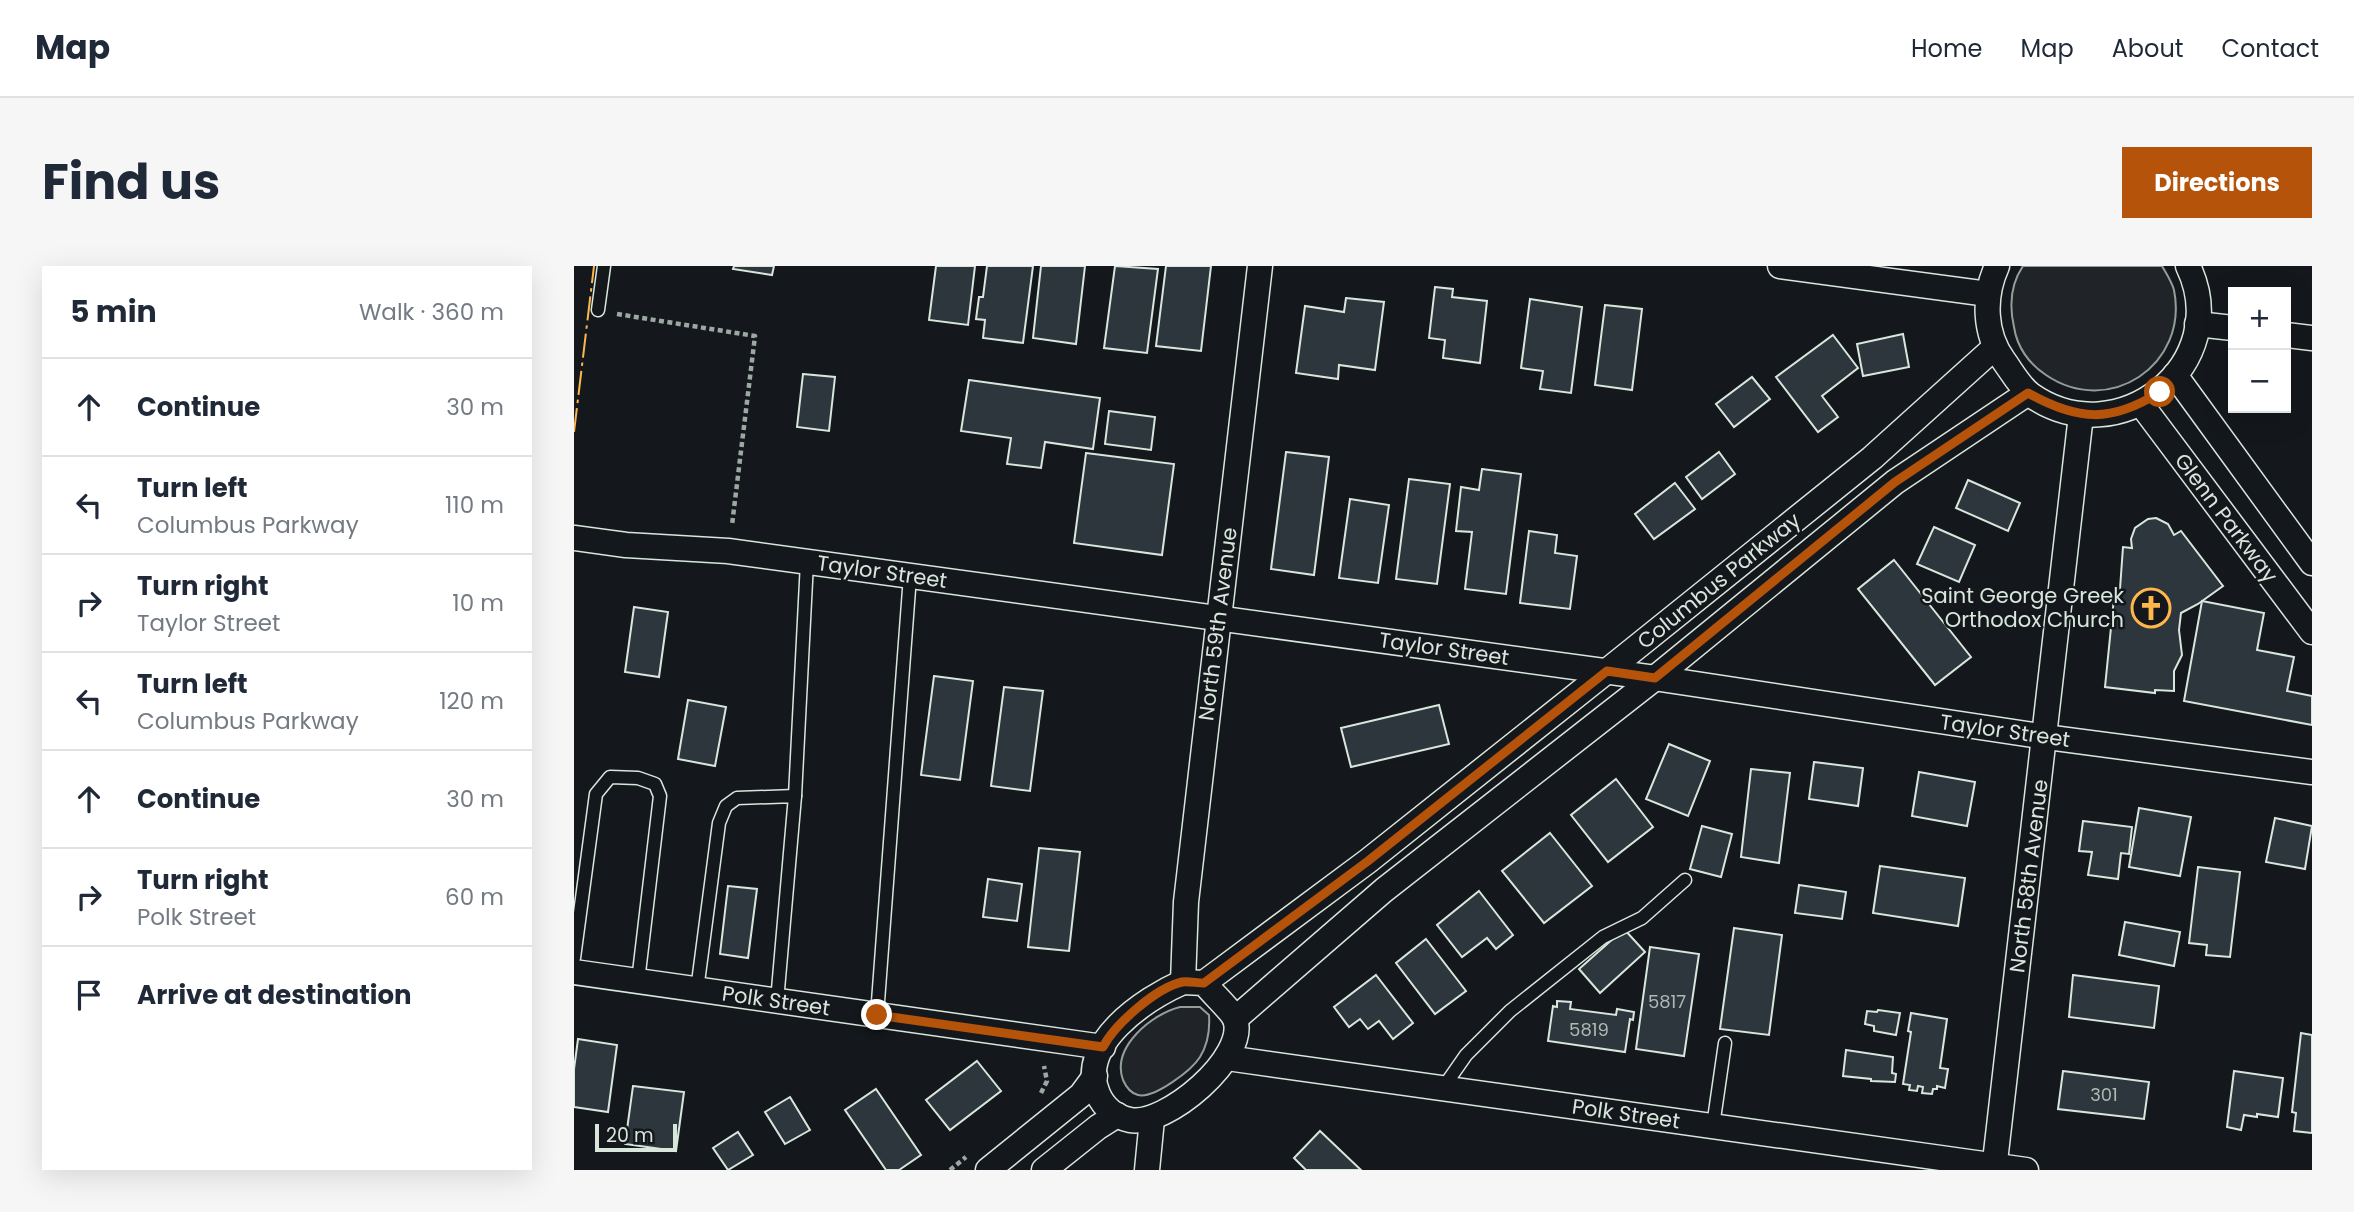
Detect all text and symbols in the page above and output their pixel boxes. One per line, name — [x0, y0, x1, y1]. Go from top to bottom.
text: Map — [35, 24, 110, 71]
text: Home — [1911, 32, 1983, 65]
text: Map — [2021, 32, 2074, 65]
text: About — [2112, 32, 2183, 65]
text: Contact — [2221, 32, 2319, 65]
button: Directions — [2122, 147, 2312, 218]
text: Find us — [42, 148, 220, 216]
map controls — [2228, 287, 2291, 413]
button: + — [2228, 287, 2291, 350]
text: 5 min — [70, 290, 157, 333]
text: Walk · 360 m — [359, 296, 504, 328]
button: − — [2228, 350, 2291, 413]
route start — [2144, 376, 2175, 407]
icon: ahead — [70, 388, 108, 426]
text: Continue — [137, 389, 260, 425]
text: 30 m — [446, 391, 504, 423]
street label: Glenn Parkway — [2168, 447, 2285, 589]
text: Turn left — [137, 470, 248, 506]
icon: left — [70, 486, 108, 524]
text: 110 m — [445, 489, 504, 521]
street label: Columbus Parkway — [1631, 506, 1807, 656]
text: Columbus Parkway — [137, 509, 359, 541]
street label: North 59th Avenue — [1191, 526, 1244, 722]
street label: Taylor Street — [815, 548, 949, 595]
text: Turn right — [137, 568, 269, 604]
place label: Saint George Greek Orthodox Church — [1921, 581, 2124, 634]
icon: right — [70, 584, 108, 622]
text: 10 m — [452, 587, 504, 619]
church icon: Saint George Greek Orthodox Church — [2130, 587, 2172, 629]
text: Taylor Street — [137, 607, 280, 639]
street label: Taylor Street — [1377, 625, 1511, 672]
text: Turn left — [137, 666, 248, 702]
icon: left — [70, 682, 108, 720]
text: 120 m — [439, 685, 504, 717]
text: Columbus Parkway — [137, 705, 359, 737]
street label: Taylor Street — [1938, 707, 2072, 754]
street label: North 58th Avenue — [2002, 778, 2055, 974]
icon: ahead — [70, 780, 108, 818]
text: Continue — [137, 781, 260, 817]
text: 30 m — [446, 783, 504, 815]
text: Turn right — [137, 862, 269, 898]
icon: right — [70, 878, 108, 916]
text: 60 m — [445, 881, 504, 913]
text: Polk Street — [137, 901, 256, 933]
icon: arrive — [70, 976, 108, 1014]
text: Arrive at destination — [137, 977, 412, 1013]
street label: Polk Street — [720, 979, 832, 1022]
house number: 5817 — [1648, 989, 1686, 1014]
route end — [861, 999, 892, 1030]
house number: 5819 — [1569, 1017, 1609, 1042]
house number: 301 — [2090, 1082, 2118, 1107]
street label: Polk Street — [1570, 1092, 1682, 1135]
scale bar — [595, 1121, 677, 1153]
text: 20 m — [606, 1122, 654, 1149]

